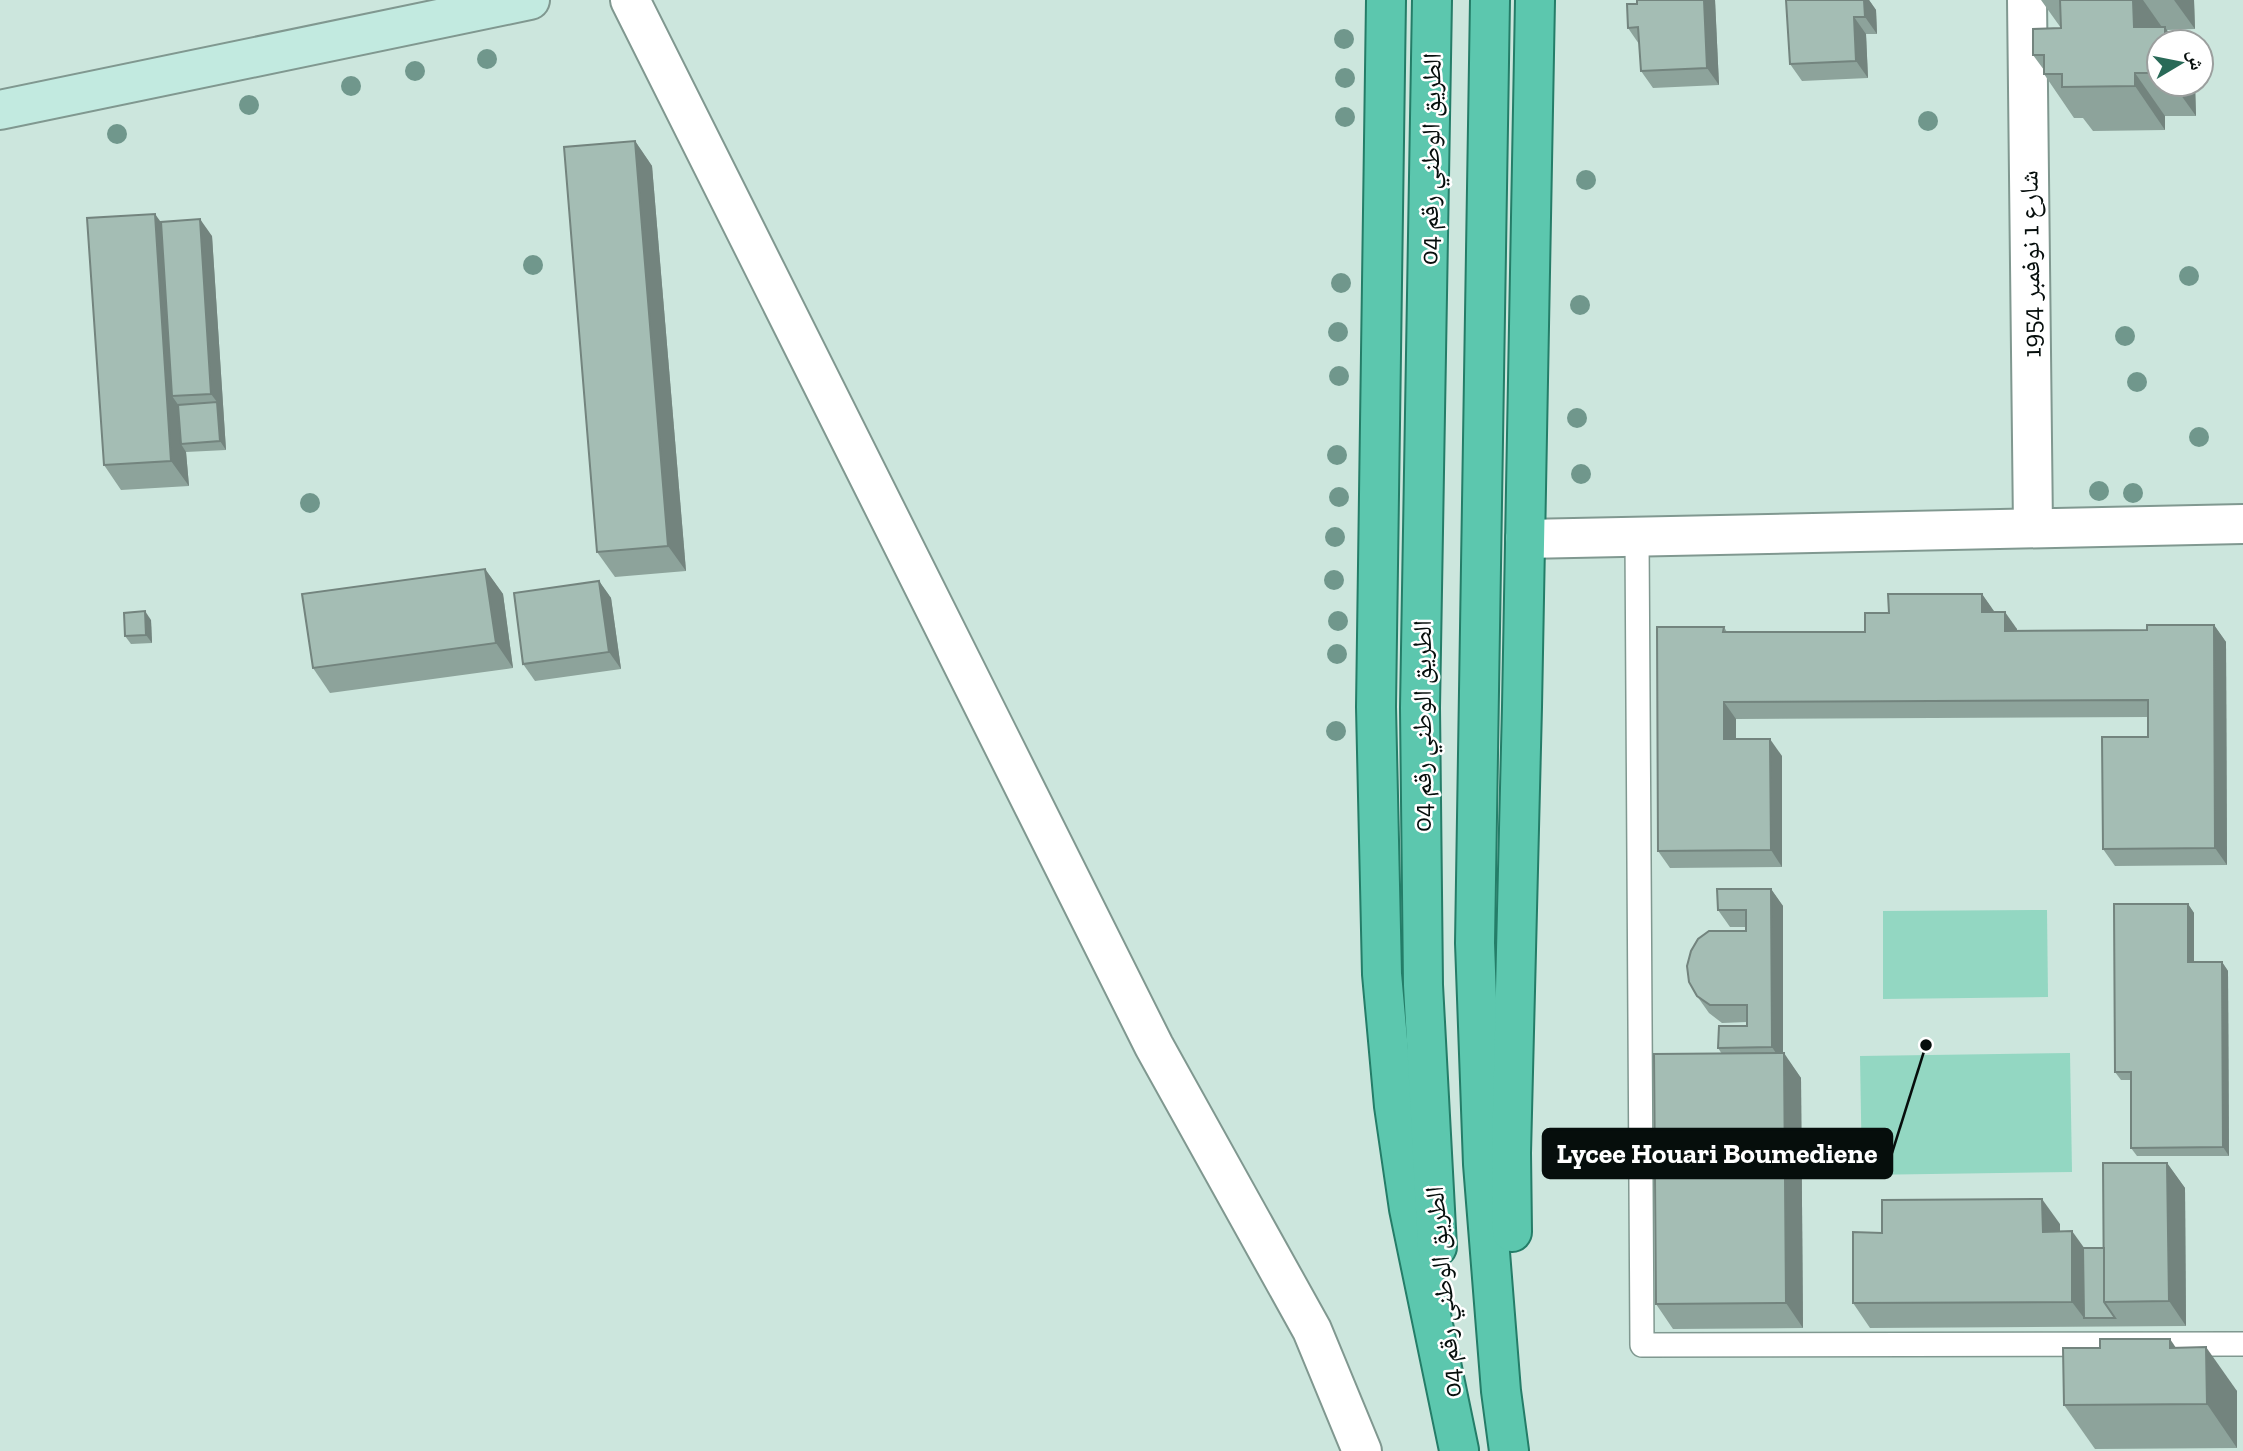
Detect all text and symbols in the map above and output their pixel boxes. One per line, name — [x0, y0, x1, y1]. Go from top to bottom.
north arrow — [2145, 28, 2215, 98]
text: ش — [2183, 48, 2209, 72]
street label: الطريق الوطني رقم 04 — [1412, 53, 1452, 265]
street label: شارع 1 نوفمبر 1954 — [2012, 170, 2048, 358]
street label: الطريق الوطني رقم 04 — [1406, 620, 1443, 832]
callout: Lycee Houari Boumediene — [1543, 1129, 1892, 1178]
text: Lycee Houari Boumediene — [1557, 1137, 1877, 1170]
street label: الطريق الوطني رقم 04 — [1418, 1185, 1473, 1399]

